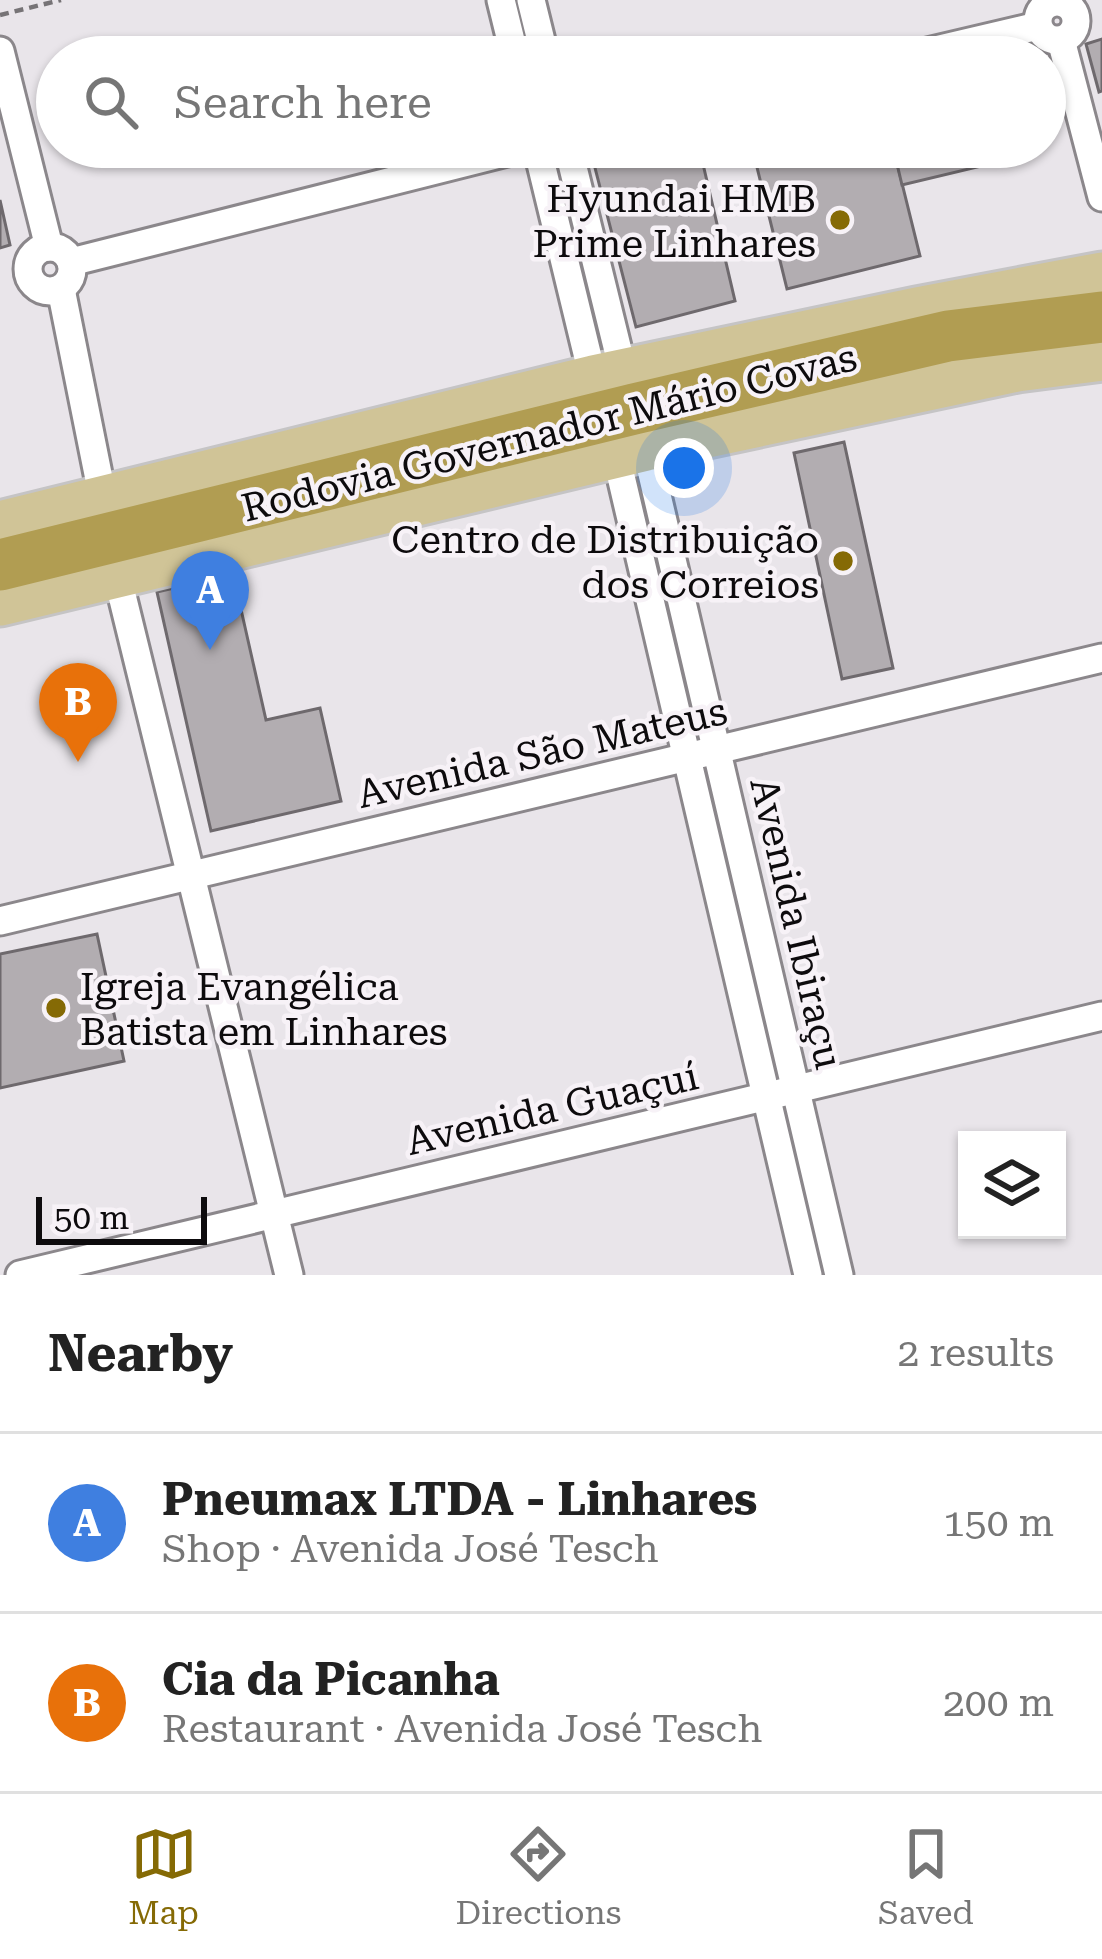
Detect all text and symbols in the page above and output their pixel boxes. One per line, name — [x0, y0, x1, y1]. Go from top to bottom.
search box — [36, 36, 1066, 168]
icon: search — [78, 69, 144, 135]
text: Search here — [174, 76, 432, 129]
place label: Hyundai HMB Prime Linhares — [532, 176, 816, 267]
marker: Hyundai HMB Prime Linhares — [827, 207, 853, 233]
street label: Rodovia Governador Mário Covas — [237, 334, 861, 532]
your location — [654, 438, 714, 498]
place label: Centro de Distribuição dos Correios — [391, 517, 819, 608]
marker: Centro de Distribuição dos Correios — [830, 548, 856, 574]
pin: A — [171, 551, 249, 650]
pin: B — [39, 663, 117, 762]
street label: Avenida São Mateus — [353, 688, 732, 818]
street label: Avenida Ibiraçu — [740, 773, 852, 1073]
place label: Igreja Evangélica Batista em Linhares — [80, 964, 448, 1055]
marker: Igreja Evangélica Batista em Linhares — [43, 995, 69, 1021]
street label: Avenida Guaçuí — [402, 1053, 703, 1165]
map controls — [958, 1131, 1066, 1239]
button: layers — [958, 1131, 1066, 1239]
scale bar — [36, 1191, 207, 1244]
text: 50 m — [54, 1198, 129, 1237]
text: Nearby — [48, 1324, 233, 1383]
text: 2 results — [897, 1330, 1054, 1376]
text: Pneumax LTDA - Linhares — [162, 1473, 757, 1526]
text: A — [73, 1500, 101, 1546]
text: 150 m — [943, 1500, 1054, 1546]
text: Shop · Avenida José Tesch — [162, 1526, 659, 1572]
text: Cia da Picanha — [162, 1653, 500, 1706]
text: B — [73, 1680, 101, 1726]
text: 200 m — [943, 1680, 1054, 1726]
text: Restaurant · Avenida José Tesch — [162, 1706, 762, 1752]
tab: Map — [128, 1821, 199, 1932]
tab: Directions — [455, 1821, 621, 1932]
tab: Saved — [878, 1821, 974, 1932]

